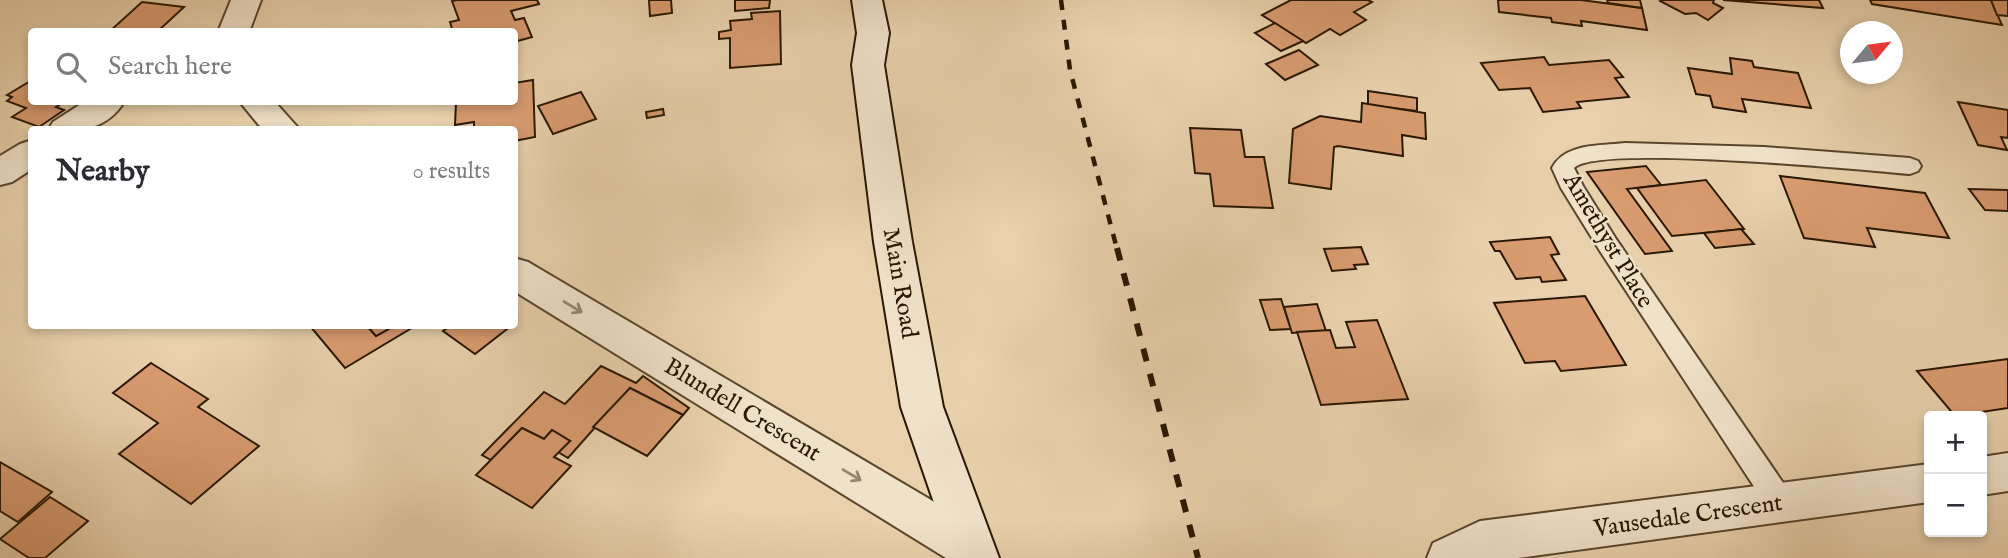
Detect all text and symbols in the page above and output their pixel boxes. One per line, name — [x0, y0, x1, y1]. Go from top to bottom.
north arrow — [1840, 21, 1903, 84]
search box — [28, 28, 518, 105]
icon: search — [52, 48, 90, 86]
text: Search here — [108, 50, 232, 83]
text: Nearby — [56, 153, 149, 191]
text: 0 results — [412, 157, 490, 186]
street label: Amethyst Place — [1555, 167, 1660, 314]
street label: Main Road — [875, 226, 925, 341]
one-way arrow — [562, 300, 582, 314]
street label: Blundell Crescent — [658, 351, 826, 469]
map controls — [1924, 411, 1987, 537]
button: + — [1924, 411, 1987, 474]
one-way arrow — [841, 468, 861, 482]
button: − — [1924, 474, 1987, 537]
street label: Vausedale Crescent — [1591, 488, 1784, 545]

